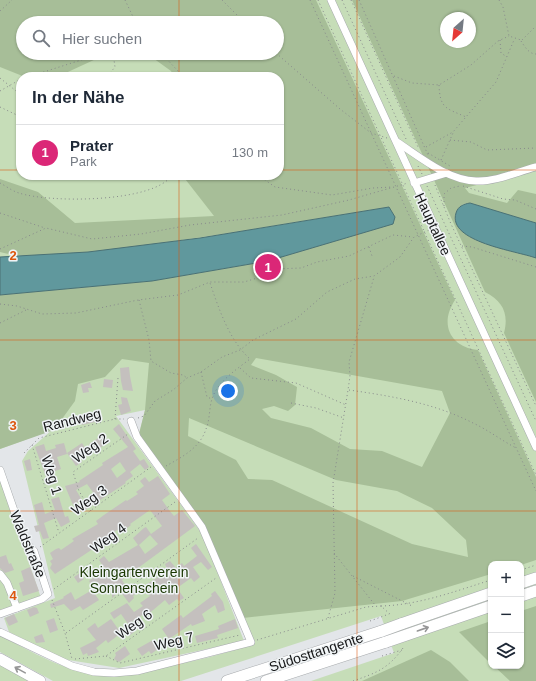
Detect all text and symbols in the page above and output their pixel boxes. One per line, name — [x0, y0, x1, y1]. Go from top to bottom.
north arrow — [440, 12, 476, 48]
search box — [16, 16, 284, 60]
icon: search — [30, 27, 52, 49]
text: Hier suchen — [62, 30, 142, 47]
text: In der Nähe — [32, 88, 125, 107]
text: Prater — [70, 137, 113, 154]
text: 1 — [41, 145, 49, 160]
text: 130 m — [232, 145, 268, 160]
text: Park — [70, 154, 97, 169]
street label: Hauptallee — [412, 190, 454, 258]
text: 2 — [9, 248, 17, 263]
pin: 1 — [255, 252, 281, 282]
your location — [218, 381, 238, 401]
street label: Randweg — [41, 405, 103, 435]
text: 3 — [9, 418, 17, 433]
street label: Weg 2 — [69, 430, 111, 466]
street label: Weg 1 — [38, 453, 66, 497]
street label: Weg 3 — [68, 482, 110, 518]
street label: Waldstraße — [7, 508, 49, 580]
street label: Weg 4 — [87, 520, 129, 556]
map controls — [488, 561, 524, 669]
button: + — [488, 561, 524, 597]
park label: Kleingartenverein Sonnenschein — [80, 564, 188, 596]
text: 4 — [9, 588, 17, 603]
button: − — [488, 597, 524, 633]
street label: Weg 6 — [113, 606, 155, 642]
one-way arrow — [416, 625, 429, 632]
street label: Weg 7 — [153, 629, 196, 653]
street label: Südosttangente — [267, 629, 365, 675]
button: layers — [488, 633, 524, 669]
one-way arrow — [14, 666, 26, 674]

